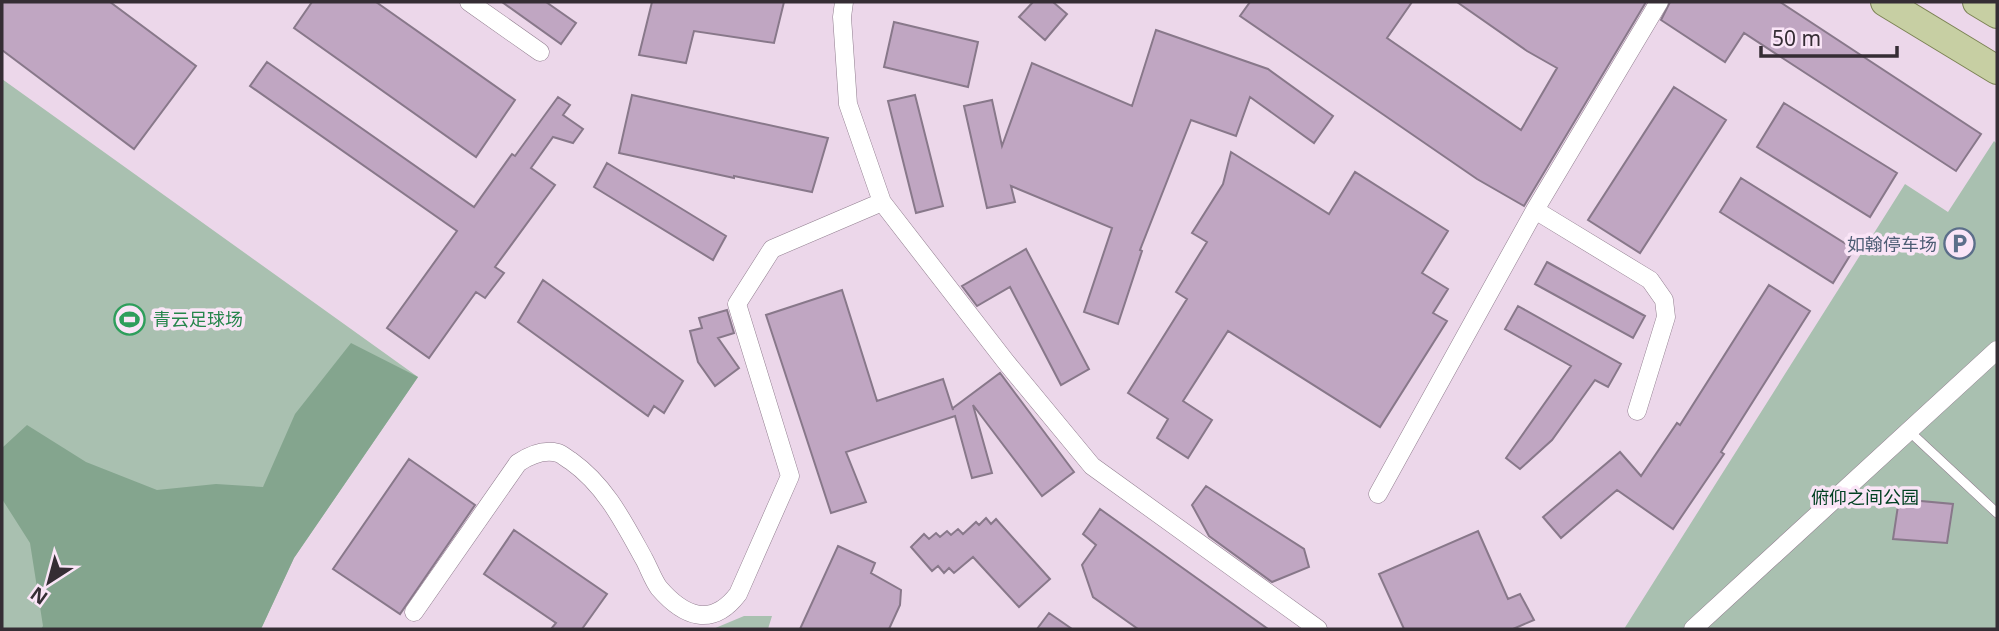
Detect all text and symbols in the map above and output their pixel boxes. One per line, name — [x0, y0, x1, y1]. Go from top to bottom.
scale bar — [1761, 14, 1898, 58]
text: 50 m — [1772, 24, 1821, 52]
parking icon: 如翰停车场 — [1943, 227, 1977, 261]
place label: 如翰停车场 — [1847, 232, 1937, 256]
sports icon: 青云足球场 — [113, 302, 147, 336]
place label: 青云足球场 — [153, 307, 243, 331]
park label: 俯仰之间公园 — [1811, 485, 1919, 509]
north arrow — [14, 547, 84, 617]
text: N — [25, 581, 53, 611]

